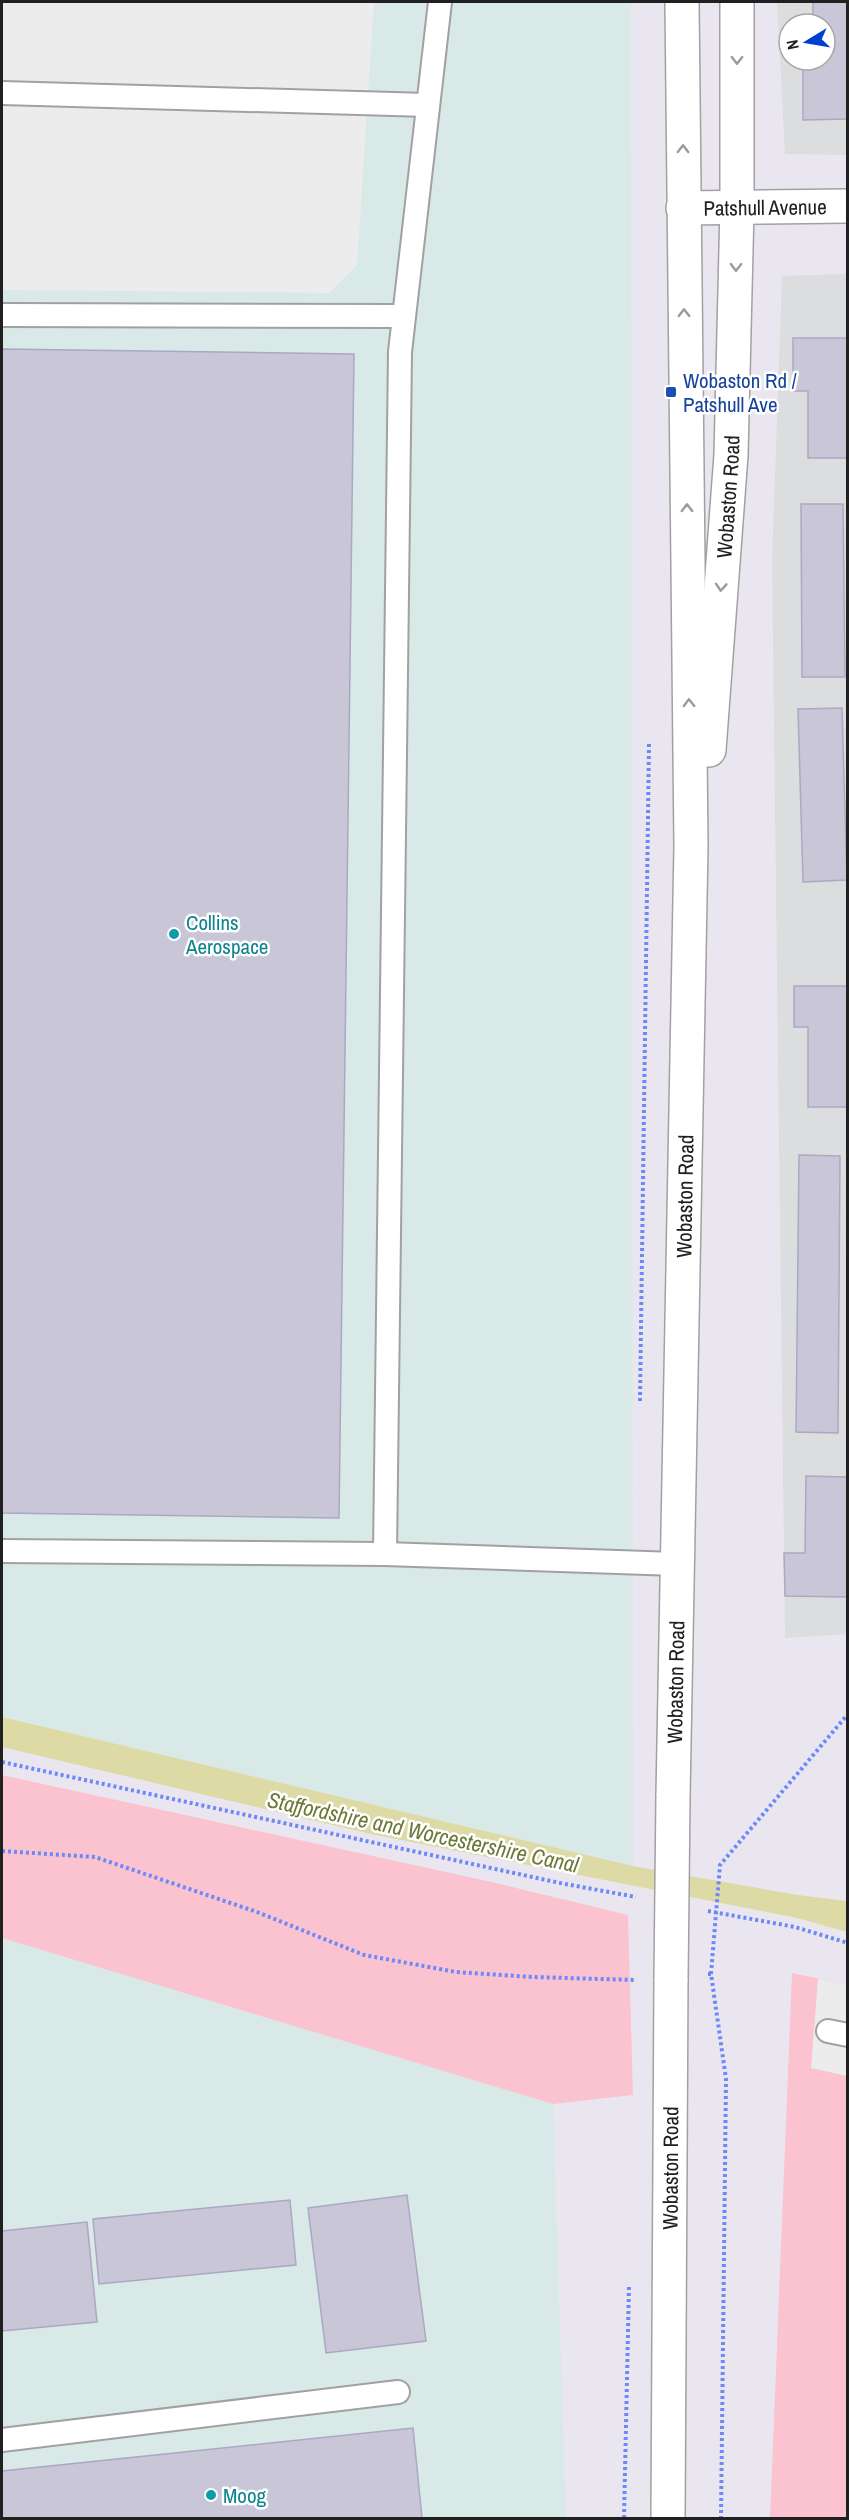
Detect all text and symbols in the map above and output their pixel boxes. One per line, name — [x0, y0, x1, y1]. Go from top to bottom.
north arrow — [777, 12, 837, 72]
text: N — [781, 38, 804, 52]
one-way arrow — [731, 55, 743, 64]
one-way arrow — [676, 145, 689, 154]
street label: Patshull Avenue — [703, 192, 827, 222]
one-way arrow — [730, 262, 742, 271]
one-way arrow — [678, 309, 690, 318]
place label: Wobaston Rd / Patshull Ave — [683, 366, 797, 419]
marker: Wobaston Rd / Patshull Ave — [664, 385, 678, 399]
street label: Wobaston Road — [709, 435, 746, 559]
one-way arrow — [681, 504, 693, 513]
one-way arrow — [715, 583, 728, 592]
one-way arrow — [683, 699, 695, 708]
place label: Collins Aerospace — [185, 908, 268, 961]
marker: Collins Aerospace — [167, 927, 181, 941]
street label: Wobaston Road — [669, 1134, 700, 1258]
street label: Wobaston Road — [659, 1620, 691, 1744]
water label: Staffordshire and Worcestershire Canal — [265, 1784, 582, 1880]
street label: Wobaston Road — [655, 2106, 685, 2230]
place label: Moog — [223, 2481, 266, 2510]
marker: Moog — [204, 2488, 218, 2502]

